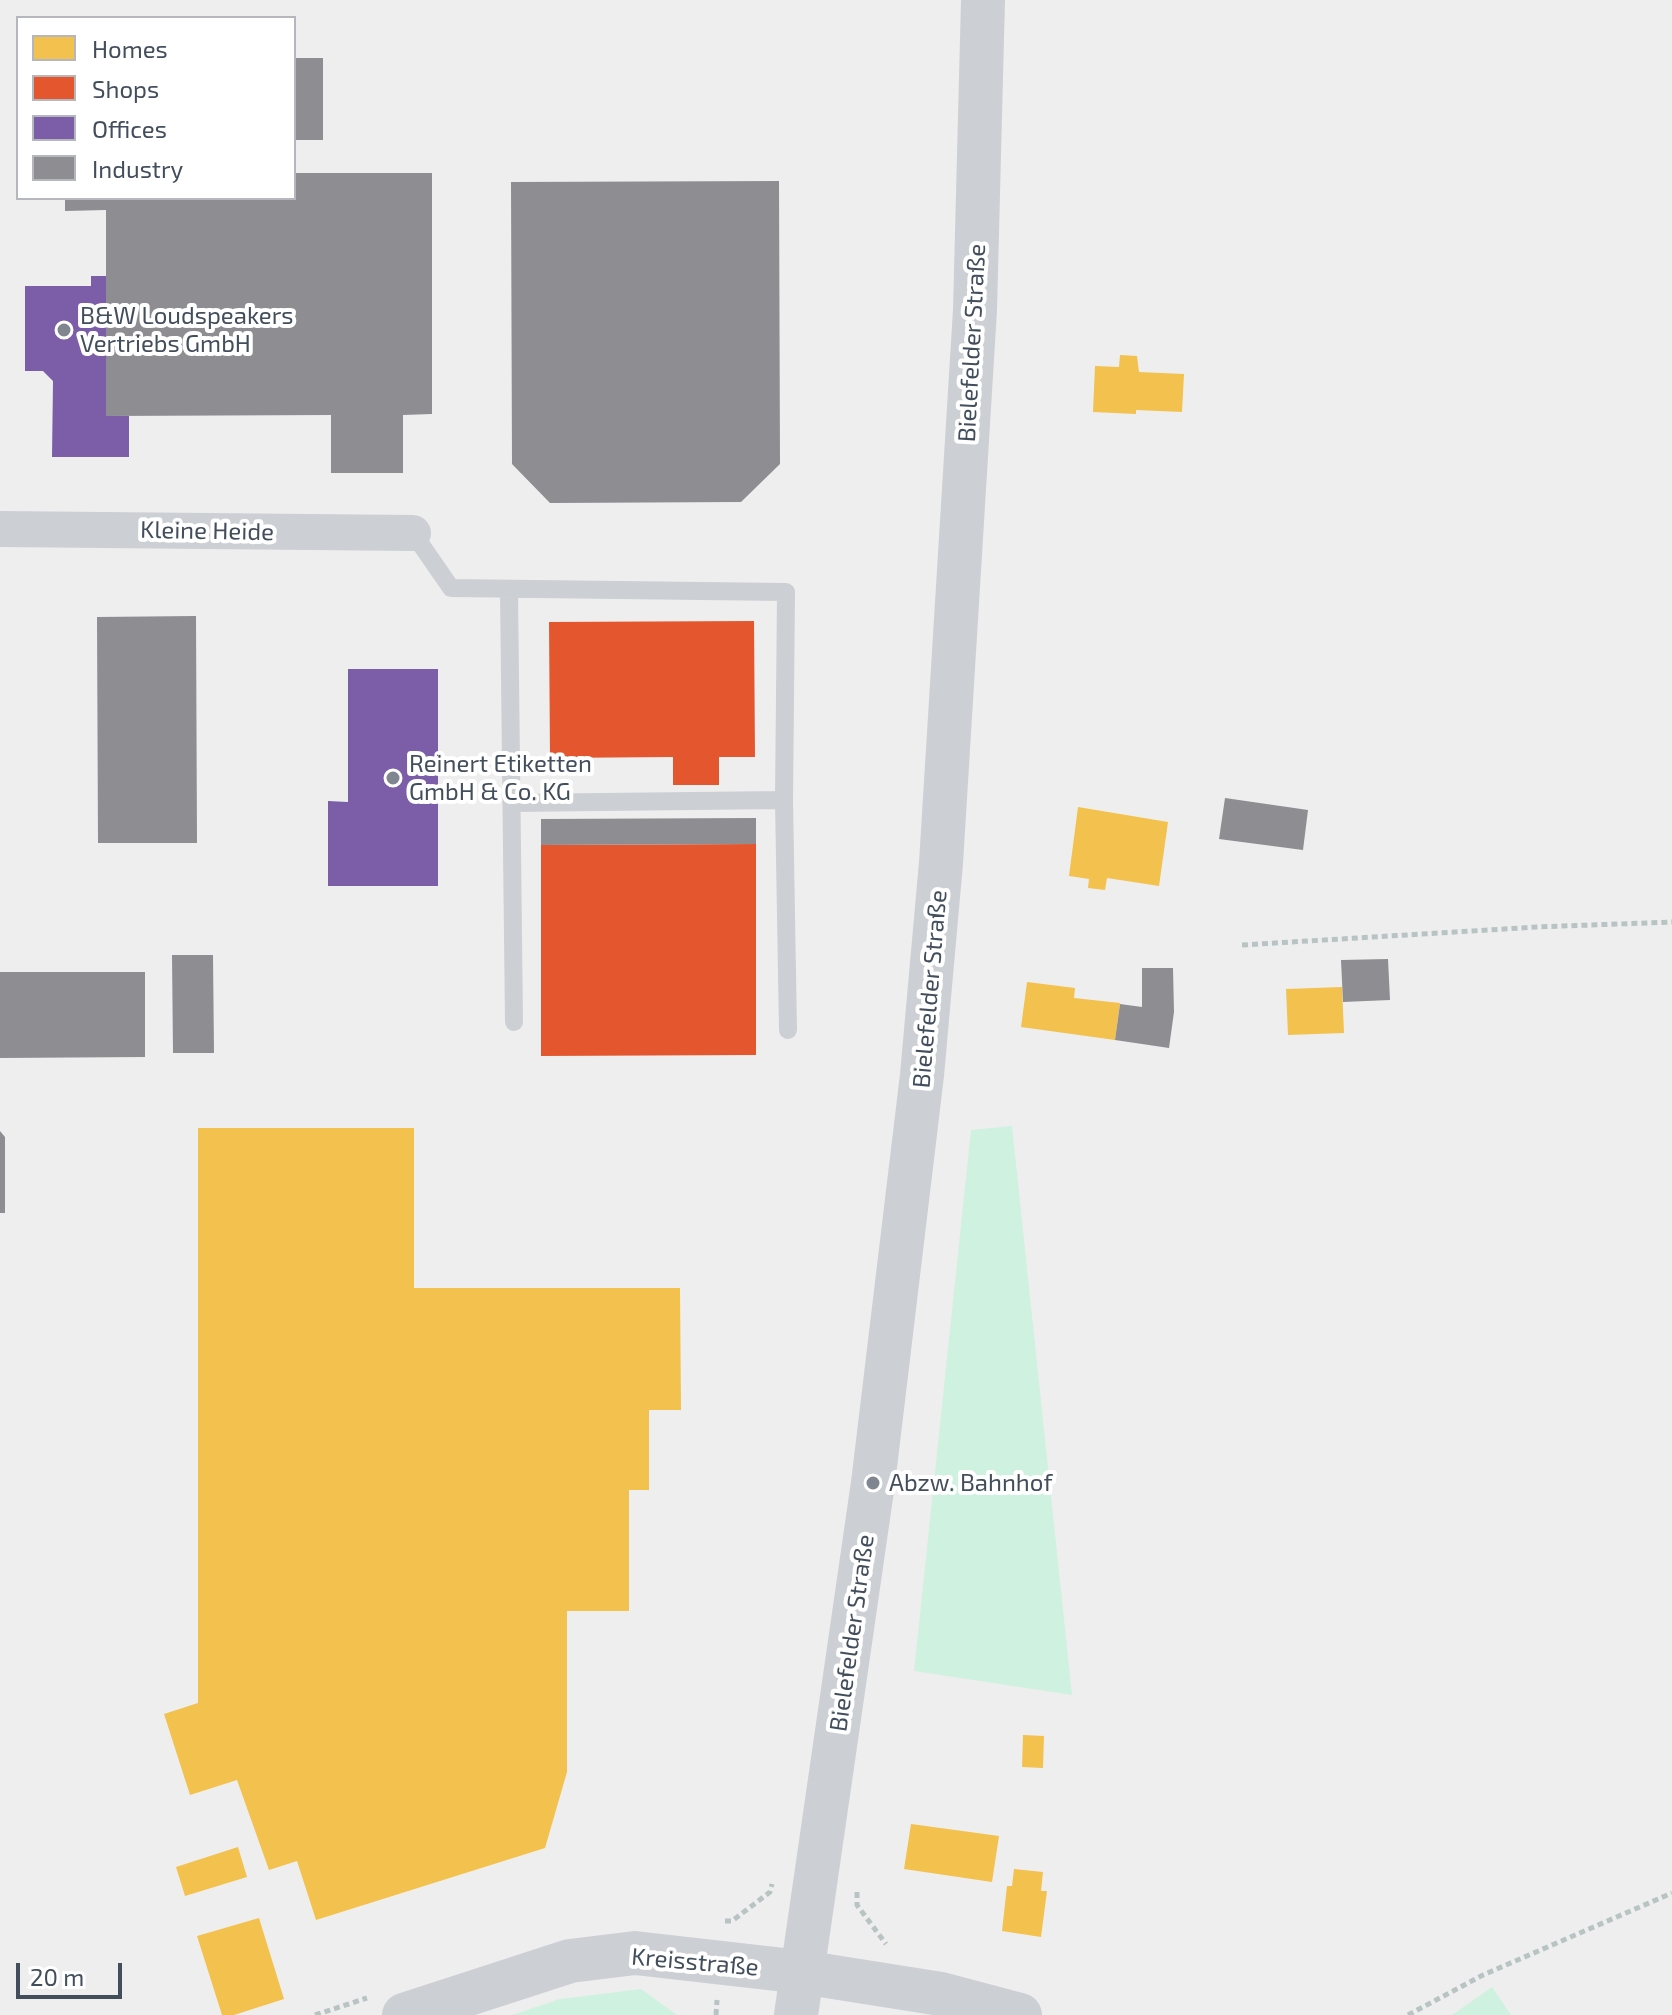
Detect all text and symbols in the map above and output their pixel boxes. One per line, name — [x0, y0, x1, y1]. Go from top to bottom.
legend — [16, 16, 296, 200]
text: Homes — [92, 34, 168, 63]
text: Shops — [92, 74, 159, 103]
text: Offices — [92, 114, 167, 143]
text: Industry — [92, 154, 183, 183]
street label: Bielefelder Straße — [952, 243, 992, 443]
place label: B&W Loudspeakers Vertriebs GmbH — [80, 302, 293, 358]
marker: B&W Loudspeakers Vertriebs GmbH — [55, 321, 73, 339]
street label: Kleine Heide — [140, 515, 274, 547]
place label: Reinert Etiketten GmbH & Co. KG — [409, 750, 592, 806]
marker: Reinert Etiketten GmbH & Co. KG — [384, 769, 402, 787]
street label: Bielefelder Straße — [907, 889, 953, 1089]
place label: Abzw. Bahnhof — [889, 1469, 1053, 1497]
marker: Abzw. Bahnhof — [864, 1474, 882, 1492]
street label: Bielefelder Straße — [824, 1533, 880, 1733]
street label: Kreisstraße — [630, 1942, 760, 1982]
scale bar — [20, 1947, 126, 1997]
text: 20 m — [30, 1962, 84, 1991]

